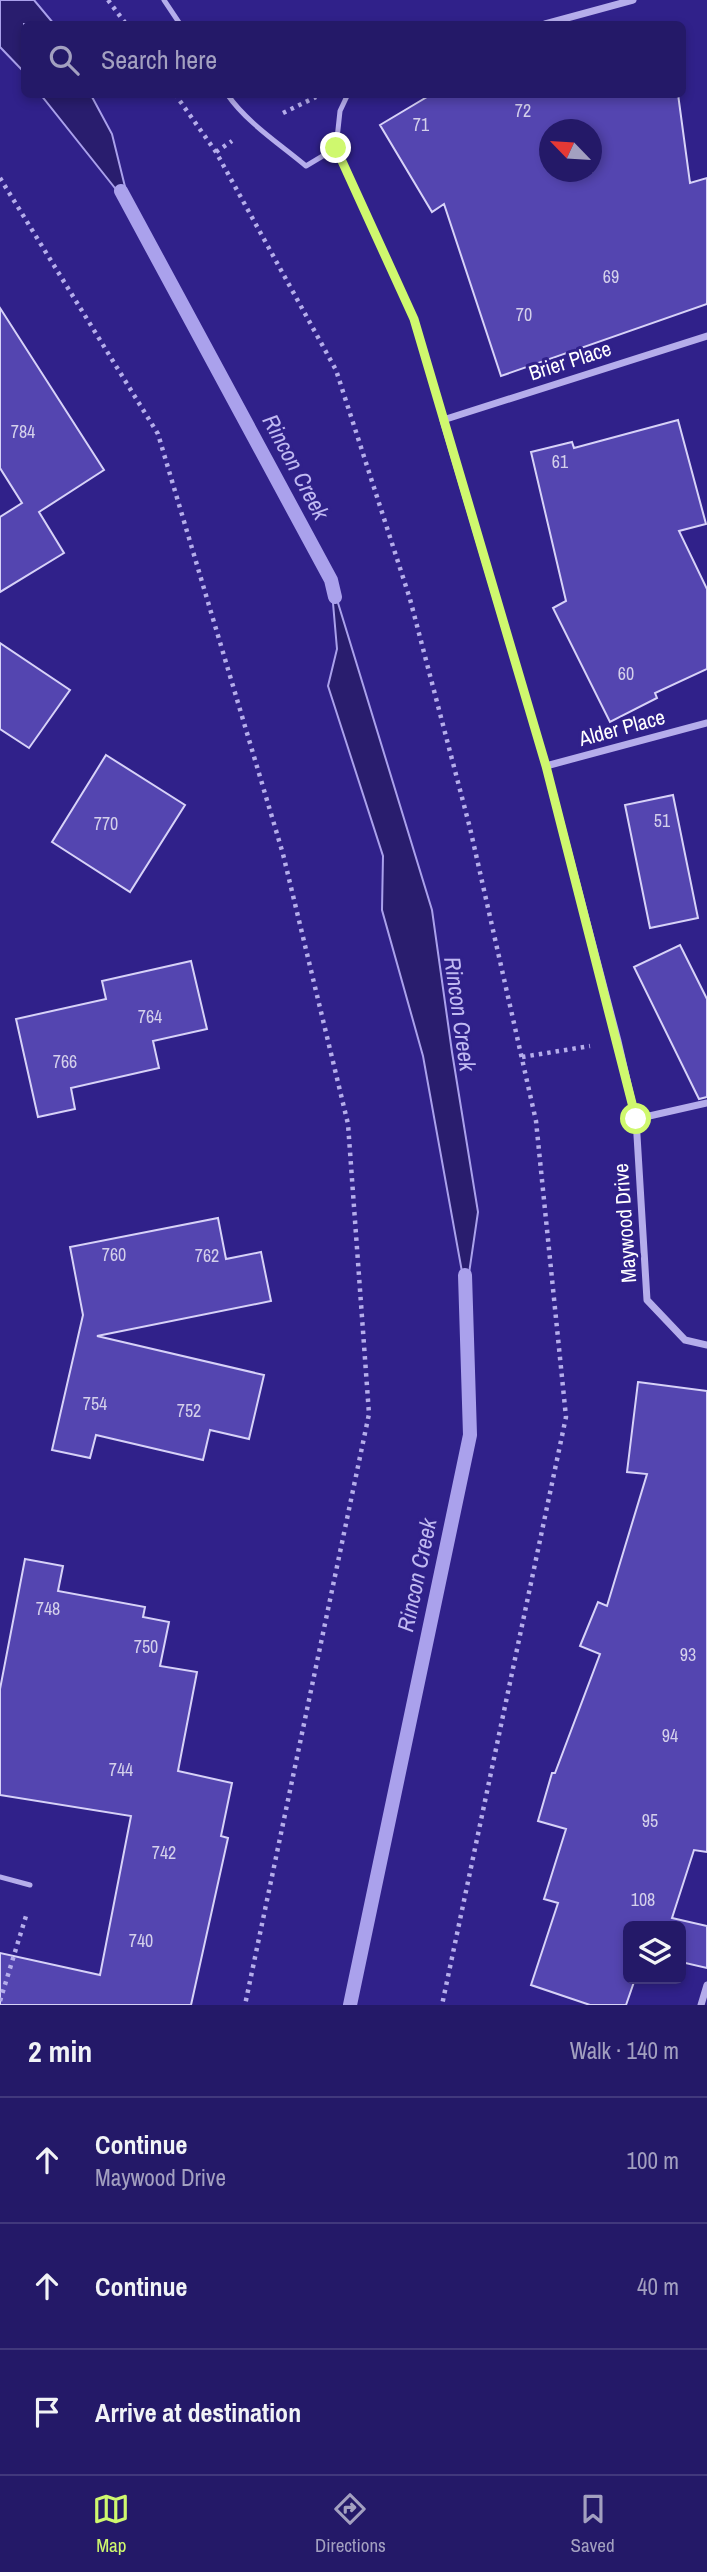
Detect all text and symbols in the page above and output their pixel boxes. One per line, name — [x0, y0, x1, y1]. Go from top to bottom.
search box — [21, 21, 686, 98]
icon: search — [45, 41, 83, 79]
text: Search here — [101, 42, 217, 77]
house number: 72 — [515, 98, 531, 123]
house number: 71 — [413, 112, 430, 137]
north arrow — [539, 119, 602, 182]
route end — [320, 132, 351, 163]
house number: 69 — [603, 264, 619, 289]
house number: 70 — [516, 302, 532, 327]
street label: Brier Place — [525, 334, 615, 387]
water label: Rincon Creek — [256, 409, 338, 526]
house number: 784 — [11, 419, 35, 444]
house number: 61 — [552, 449, 569, 474]
house number: 60 — [618, 661, 634, 686]
street label: Alder Place — [575, 702, 668, 753]
house number: 51 — [654, 808, 671, 833]
house number: 770 — [94, 811, 118, 836]
water label: Rincon Creek — [437, 955, 484, 1075]
house number: 764 — [138, 1004, 162, 1029]
house number: 766 — [53, 1049, 77, 1074]
route start — [620, 1103, 651, 1134]
street label: Maywood Drive — [606, 1162, 643, 1284]
house number: 760 — [102, 1242, 126, 1267]
house number: 762 — [195, 1243, 219, 1268]
house number: 754 — [83, 1391, 107, 1416]
house number: 752 — [177, 1398, 201, 1423]
water label: Rincon Creek — [389, 1514, 444, 1635]
house number: 748 — [36, 1596, 60, 1621]
house number: 750 — [134, 1634, 158, 1659]
house number: 93 — [680, 1642, 696, 1667]
house number: 94 — [662, 1723, 678, 1748]
house number: 744 — [109, 1757, 133, 1782]
house number: 95 — [642, 1808, 658, 1833]
house number: 742 — [152, 1840, 176, 1865]
house number: 108 — [631, 1887, 655, 1912]
map controls — [623, 1921, 686, 1984]
button: layers — [623, 1921, 686, 1984]
house number: 740 — [129, 1928, 153, 1953]
text: 2 min — [28, 2031, 92, 2071]
text: Walk · 140 m — [570, 2035, 679, 2066]
text: Continue — [95, 2127, 187, 2162]
icon: ahead — [28, 2141, 66, 2179]
text: 100 m — [627, 2145, 679, 2176]
text: Maywood Drive — [95, 2162, 226, 2193]
icon: ahead — [28, 2267, 66, 2305]
text: Continue — [95, 2269, 187, 2304]
text: 40 m — [637, 2271, 679, 2302]
icon: arrive — [28, 2393, 66, 2431]
text: Arrive at destination — [95, 2395, 301, 2430]
tab: Map — [92, 2490, 130, 2558]
tab: Directions — [315, 2490, 386, 2558]
tab: Saved — [571, 2490, 615, 2558]

